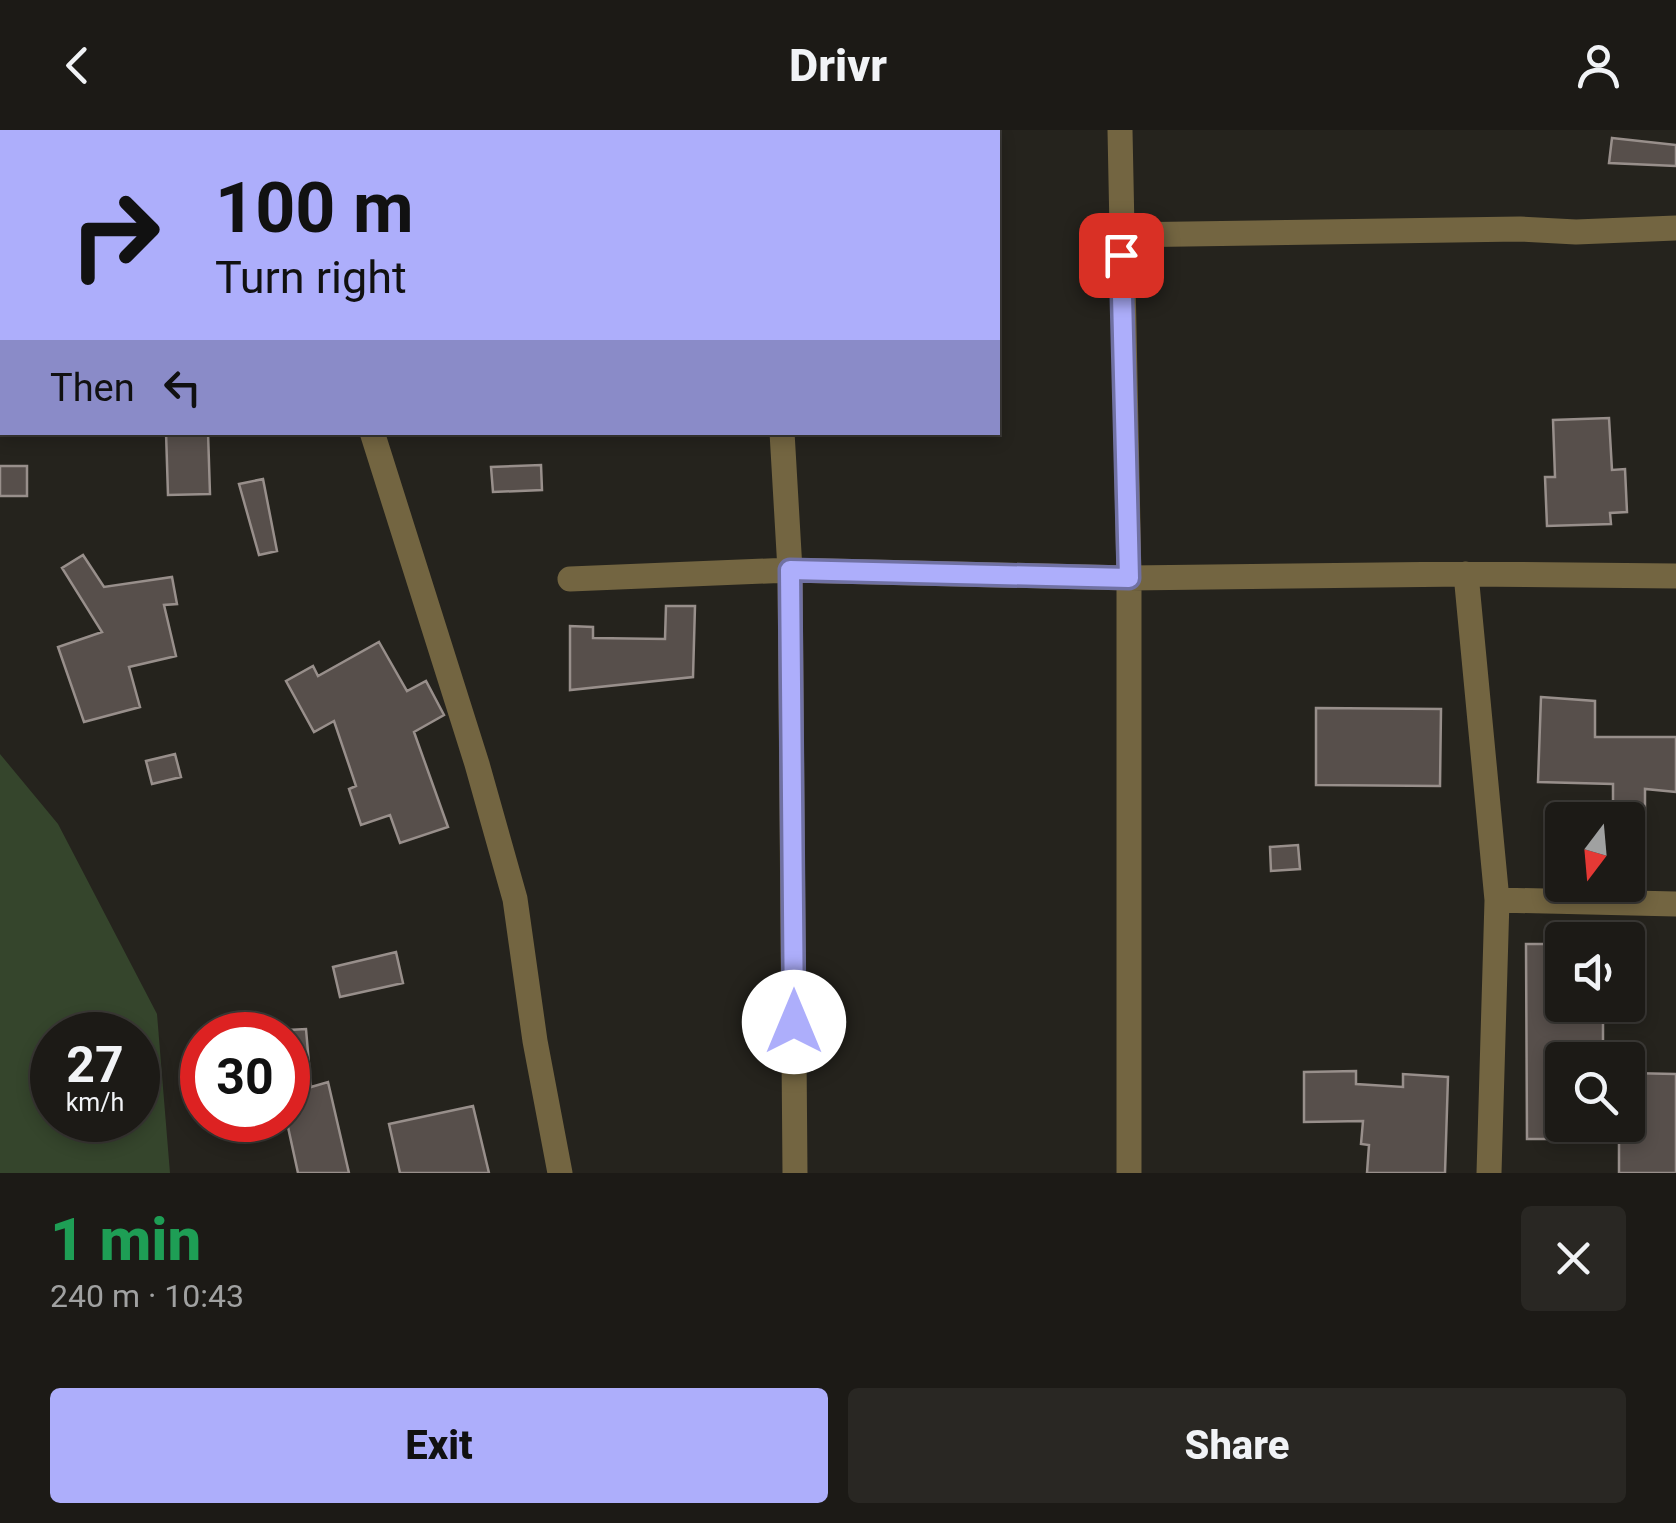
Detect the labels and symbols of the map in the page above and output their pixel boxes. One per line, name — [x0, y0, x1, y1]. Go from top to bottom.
pin — [1079, 213, 1164, 298]
north arrow — [1545, 802, 1645, 902]
position arrow — [742, 970, 846, 1074]
speed limit sign: 30 — [180, 1012, 310, 1142]

